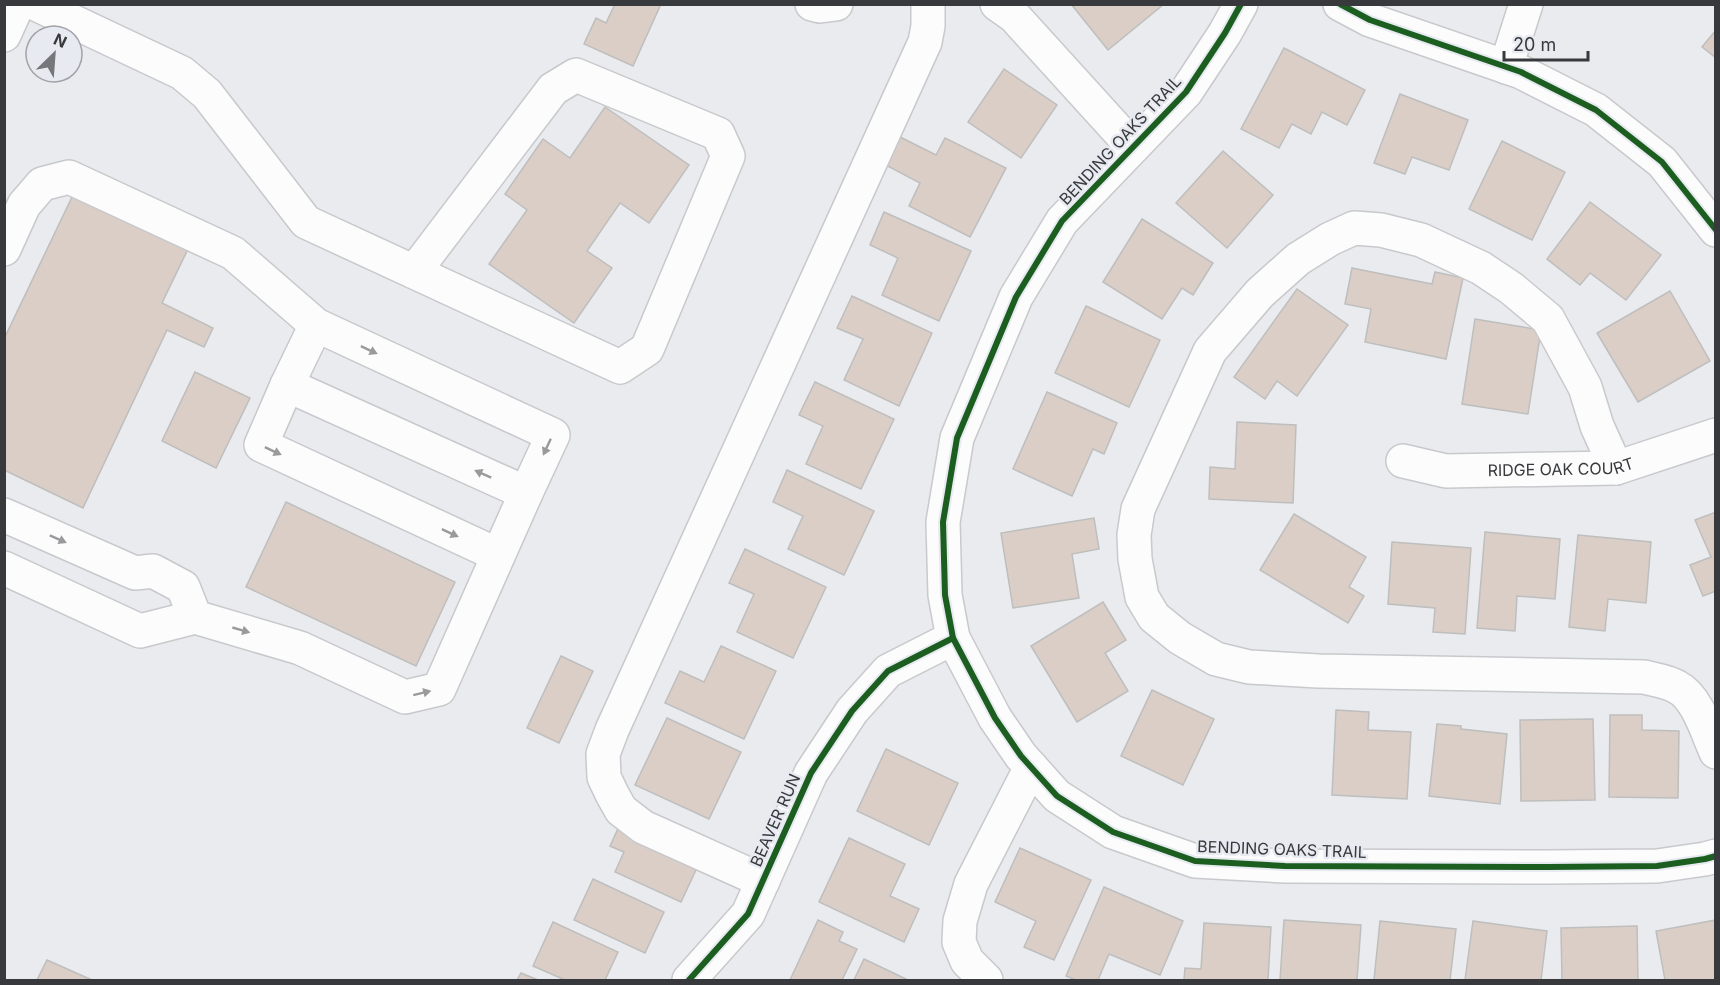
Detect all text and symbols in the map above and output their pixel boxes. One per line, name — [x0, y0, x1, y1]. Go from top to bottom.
north arrow — [24, 24, 84, 84]
scale bar — [1504, 24, 1588, 62]
text: N — [51, 29, 70, 52]
text: 20 m — [1513, 34, 1556, 55]
street label: BENDING OAKS TRAIL — [1055, 71, 1185, 209]
one-way arrow — [360, 345, 377, 354]
one-way arrow — [543, 439, 552, 456]
one-way arrow — [265, 446, 283, 456]
street label: RIDGE OAK COURT — [1487, 453, 1636, 480]
one-way arrow — [474, 468, 492, 478]
one-way arrow — [442, 529, 459, 538]
one-way arrow — [49, 534, 67, 544]
one-way arrow — [232, 626, 250, 635]
one-way arrow — [412, 688, 431, 698]
street label: BEAVER RUN — [746, 770, 804, 870]
street label: BENDING OAKS TRAIL — [1197, 836, 1367, 862]

